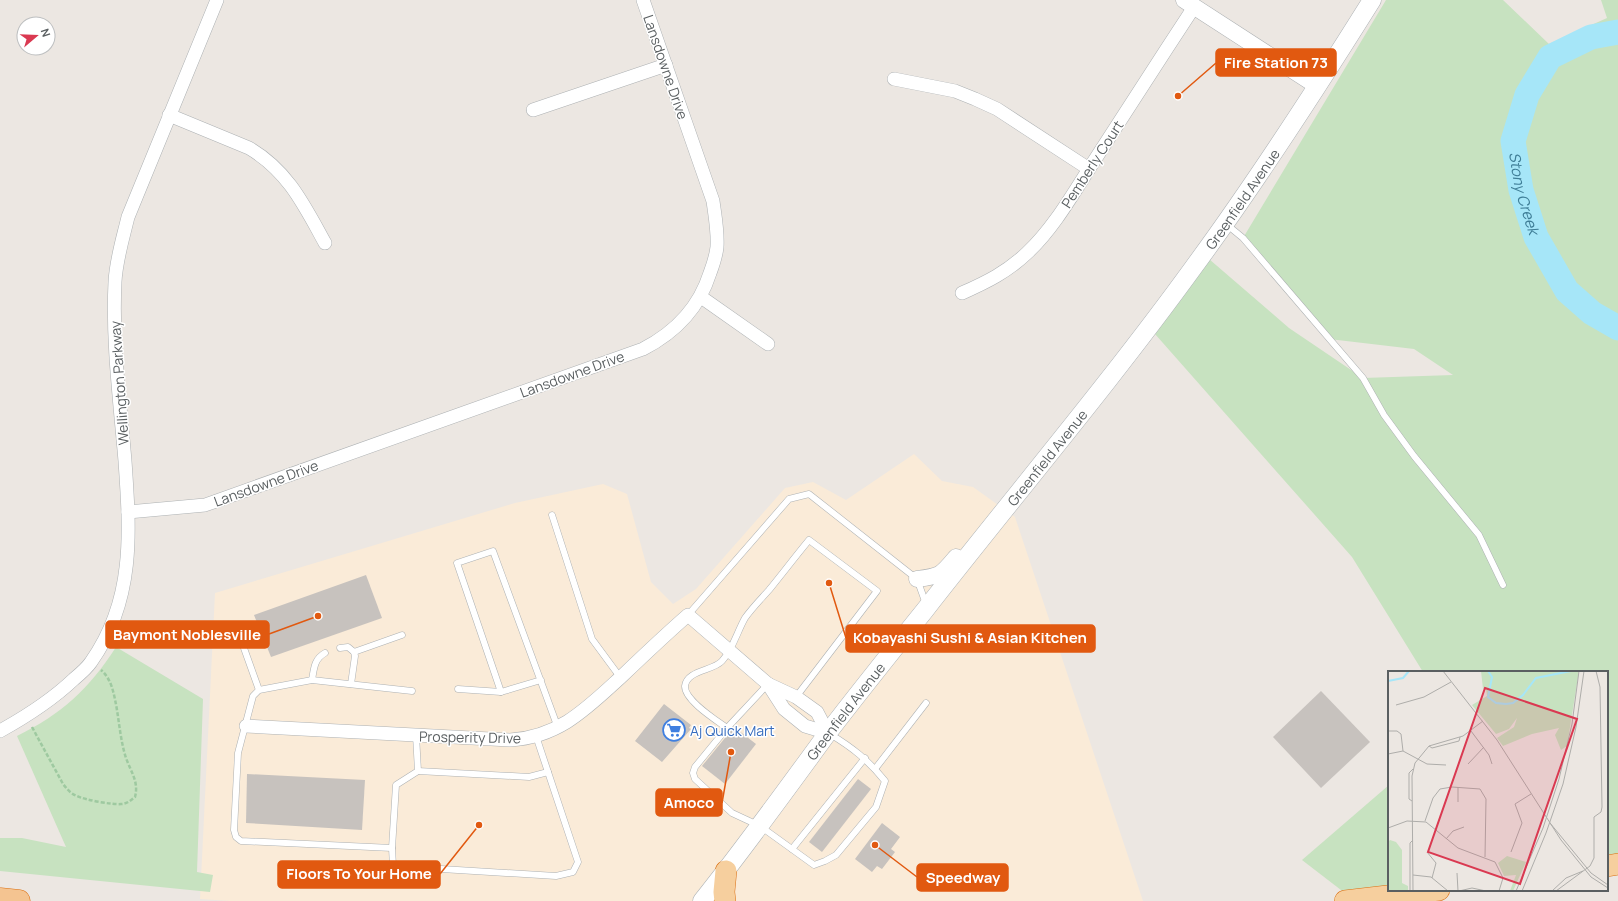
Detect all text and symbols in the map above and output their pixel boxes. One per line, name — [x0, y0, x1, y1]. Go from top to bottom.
street label: Lansdowne Drive — [639, 12, 693, 122]
north arrow — [16, 16, 56, 56]
text: N — [38, 26, 54, 39]
callout: Fire Station 73 — [1216, 49, 1336, 76]
text: Fire Station 73 — [1224, 52, 1328, 73]
street label: Pemberly Court — [1057, 116, 1128, 211]
street label: Greenfield Avenue — [1200, 145, 1283, 253]
water label: Stony Creek — [1504, 150, 1546, 239]
street label: Wellington Parkway — [105, 320, 133, 446]
street label: Lansdowne Drive — [517, 346, 627, 402]
street label: Greenfield Avenue — [1002, 405, 1091, 509]
street label: Lansdowne Drive — [211, 455, 321, 511]
callout: Baymont Noblesville — [106, 621, 269, 648]
text: Baymont Noblesville — [113, 624, 261, 645]
callout: Kobayashi Sushi & Asian Kitchen — [846, 625, 1095, 652]
text: Kobayashi Sushi & Asian Kitchen — [853, 627, 1087, 648]
street label: Greenfield Avenue — [802, 658, 889, 764]
inset map — [1388, 671, 1608, 891]
supermarket icon: Aj Quick Mart — [661, 717, 687, 743]
place label: Aj Quick Mart — [690, 721, 775, 740]
street label: Prosperity Drive — [419, 727, 521, 747]
callout: Amoco — [656, 789, 722, 816]
text: Amoco — [664, 792, 714, 813]
callout: Floors To Your Home — [278, 861, 440, 888]
text: Floors To Your Home — [286, 863, 432, 884]
callout: Speedway — [917, 864, 1008, 891]
text: Speedway — [926, 867, 1001, 888]

